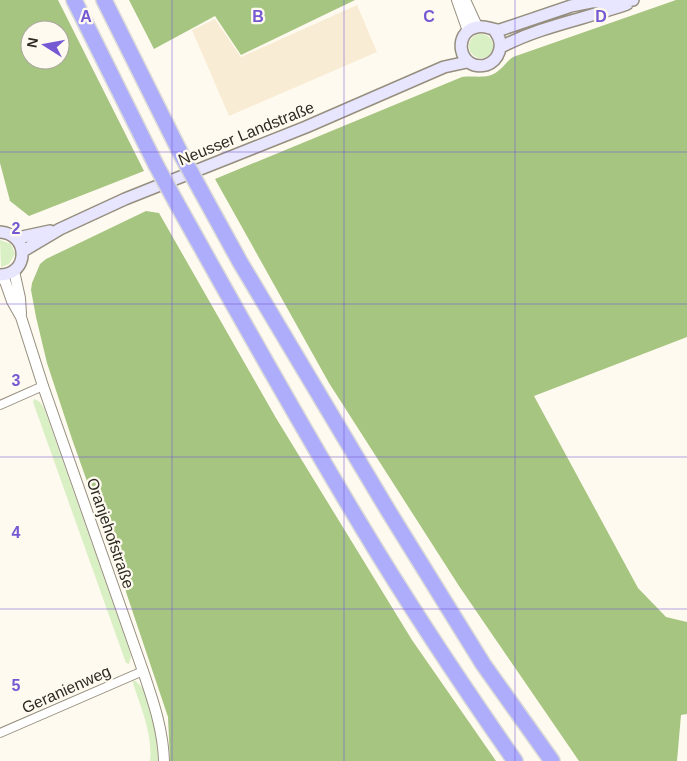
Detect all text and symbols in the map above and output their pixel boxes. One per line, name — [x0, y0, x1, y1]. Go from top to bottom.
text: A — [80, 8, 92, 25]
text: B — [252, 8, 264, 25]
text: C — [423, 8, 435, 25]
text: D — [595, 8, 607, 25]
north arrow — [20, 20, 70, 70]
text: N — [23, 36, 41, 49]
street label: Neusser Landstraße — [176, 98, 317, 168]
text: 2 — [12, 220, 21, 237]
text: 3 — [12, 372, 21, 389]
street label: Oranjehofstraße — [84, 476, 137, 591]
text: 4 — [12, 524, 21, 541]
street label: Geranienweg — [19, 662, 113, 717]
text: 5 — [12, 677, 21, 694]

